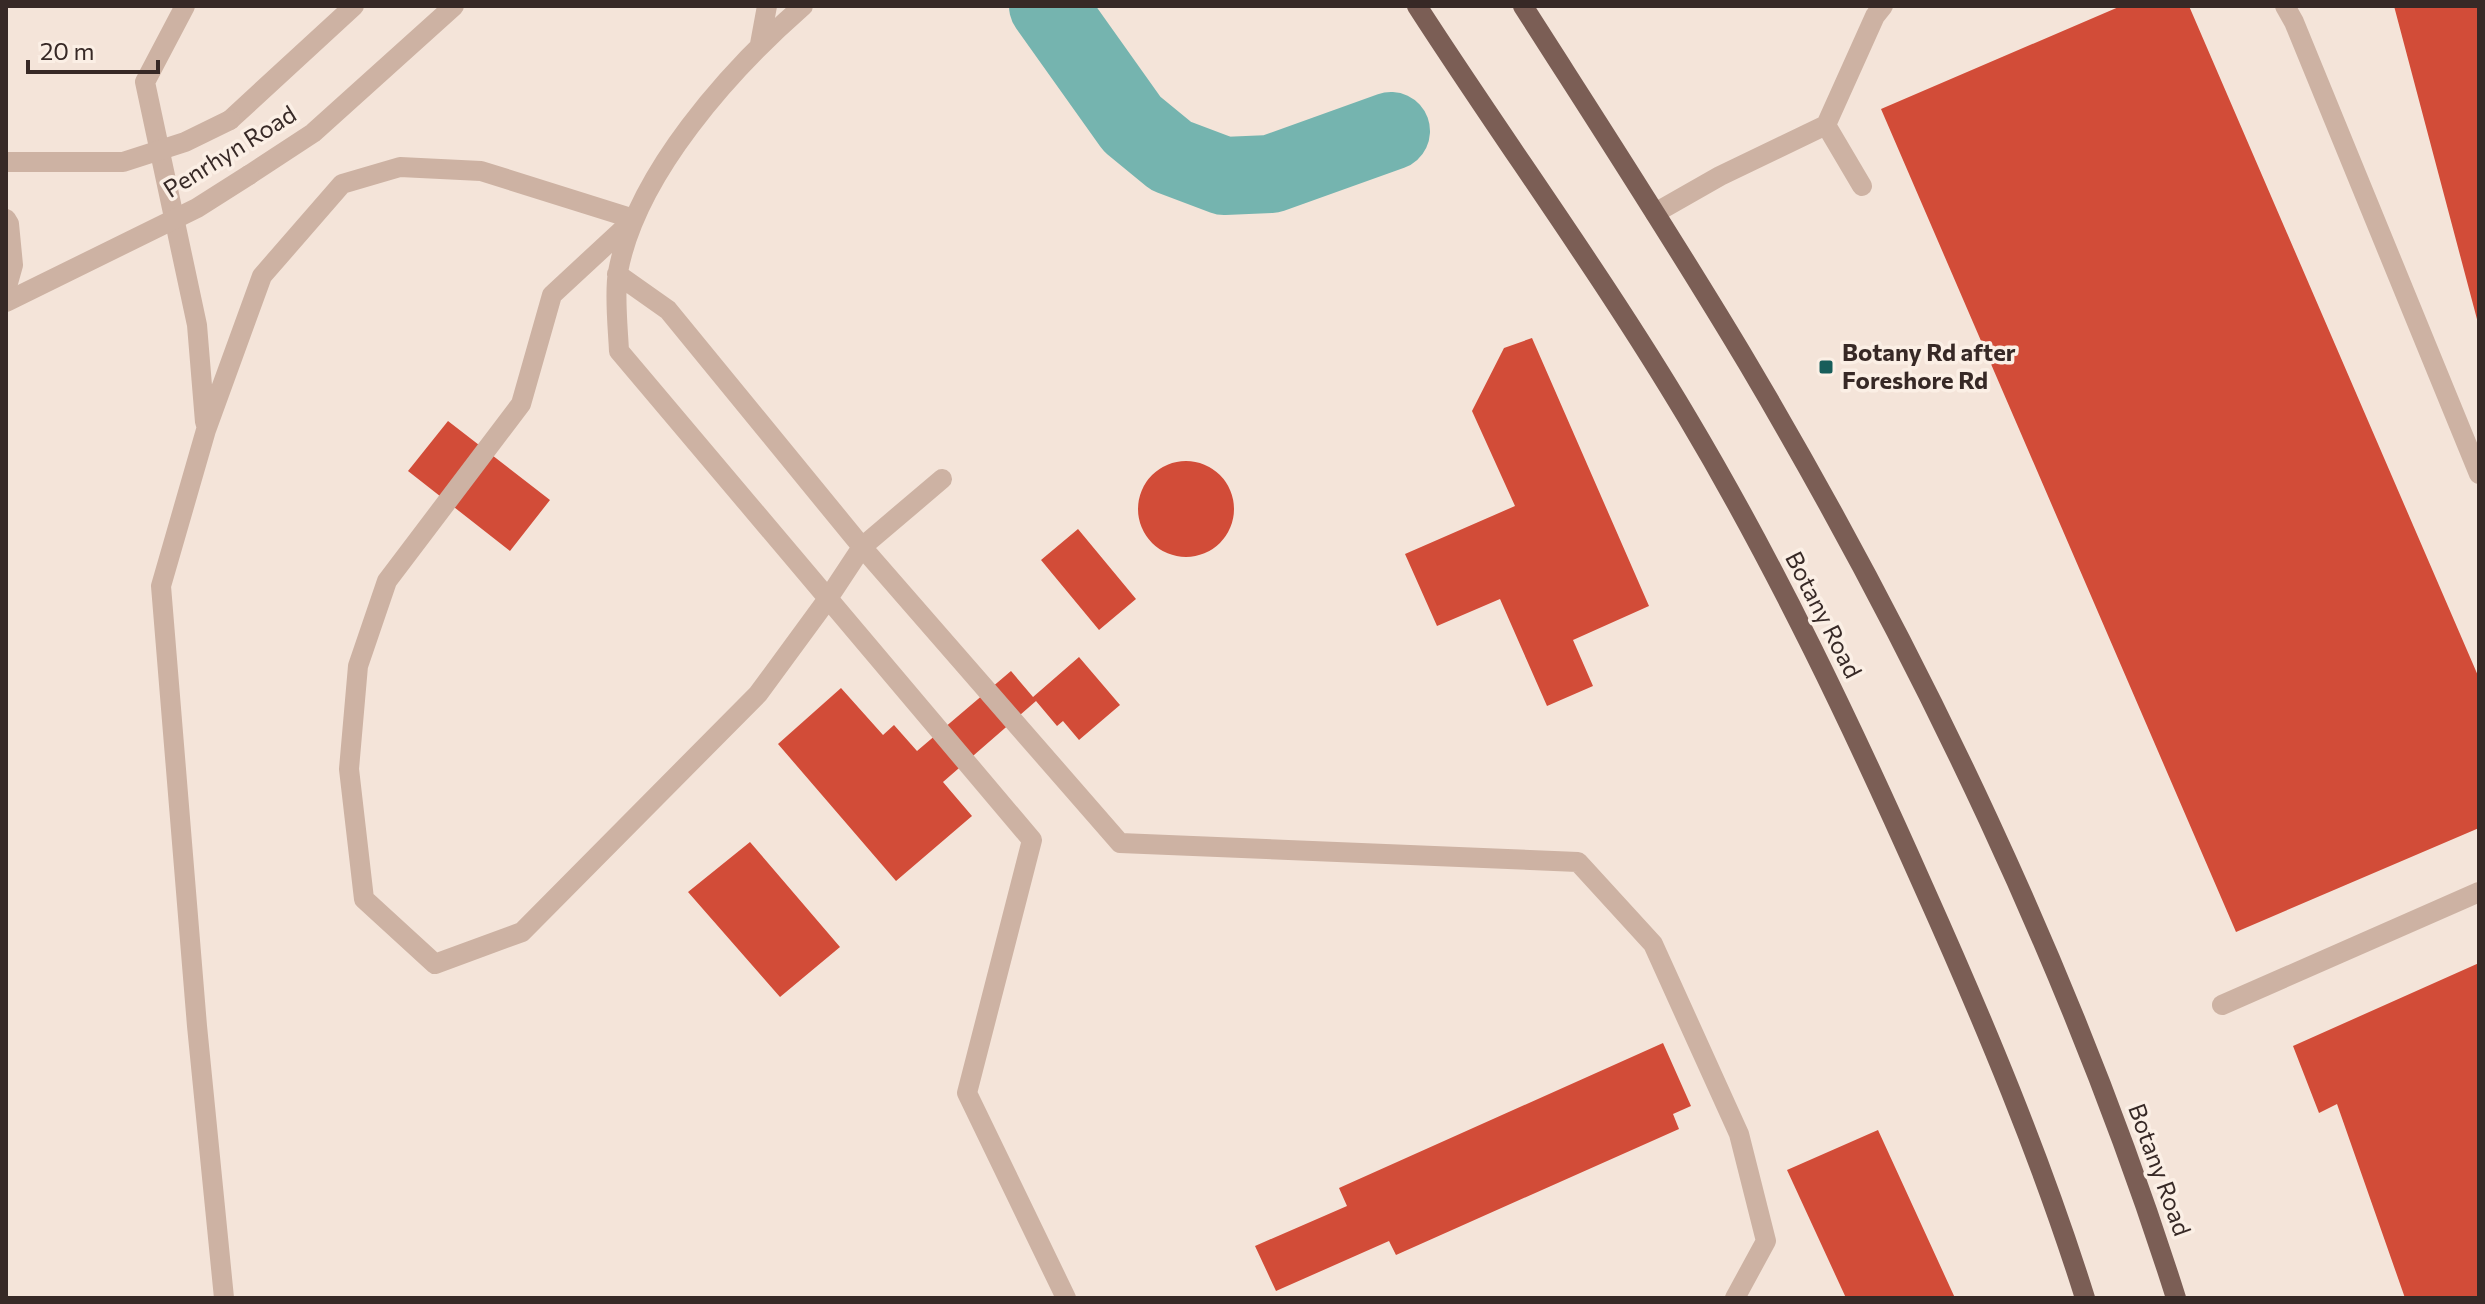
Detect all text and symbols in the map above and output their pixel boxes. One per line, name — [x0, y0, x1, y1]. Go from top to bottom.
scale bar — [28, 24, 158, 74]
text: 20 m — [40, 36, 94, 65]
street label: Penrhyn Road — [158, 98, 301, 203]
place label: Botany Rd after Foreshore Rd — [1842, 337, 2016, 394]
marker: Botany Rd after Foreshore Rd — [1817, 358, 1835, 376]
street label: Botany Road — [1780, 546, 1869, 683]
street label: Botany Road — [2123, 1099, 2198, 1240]

